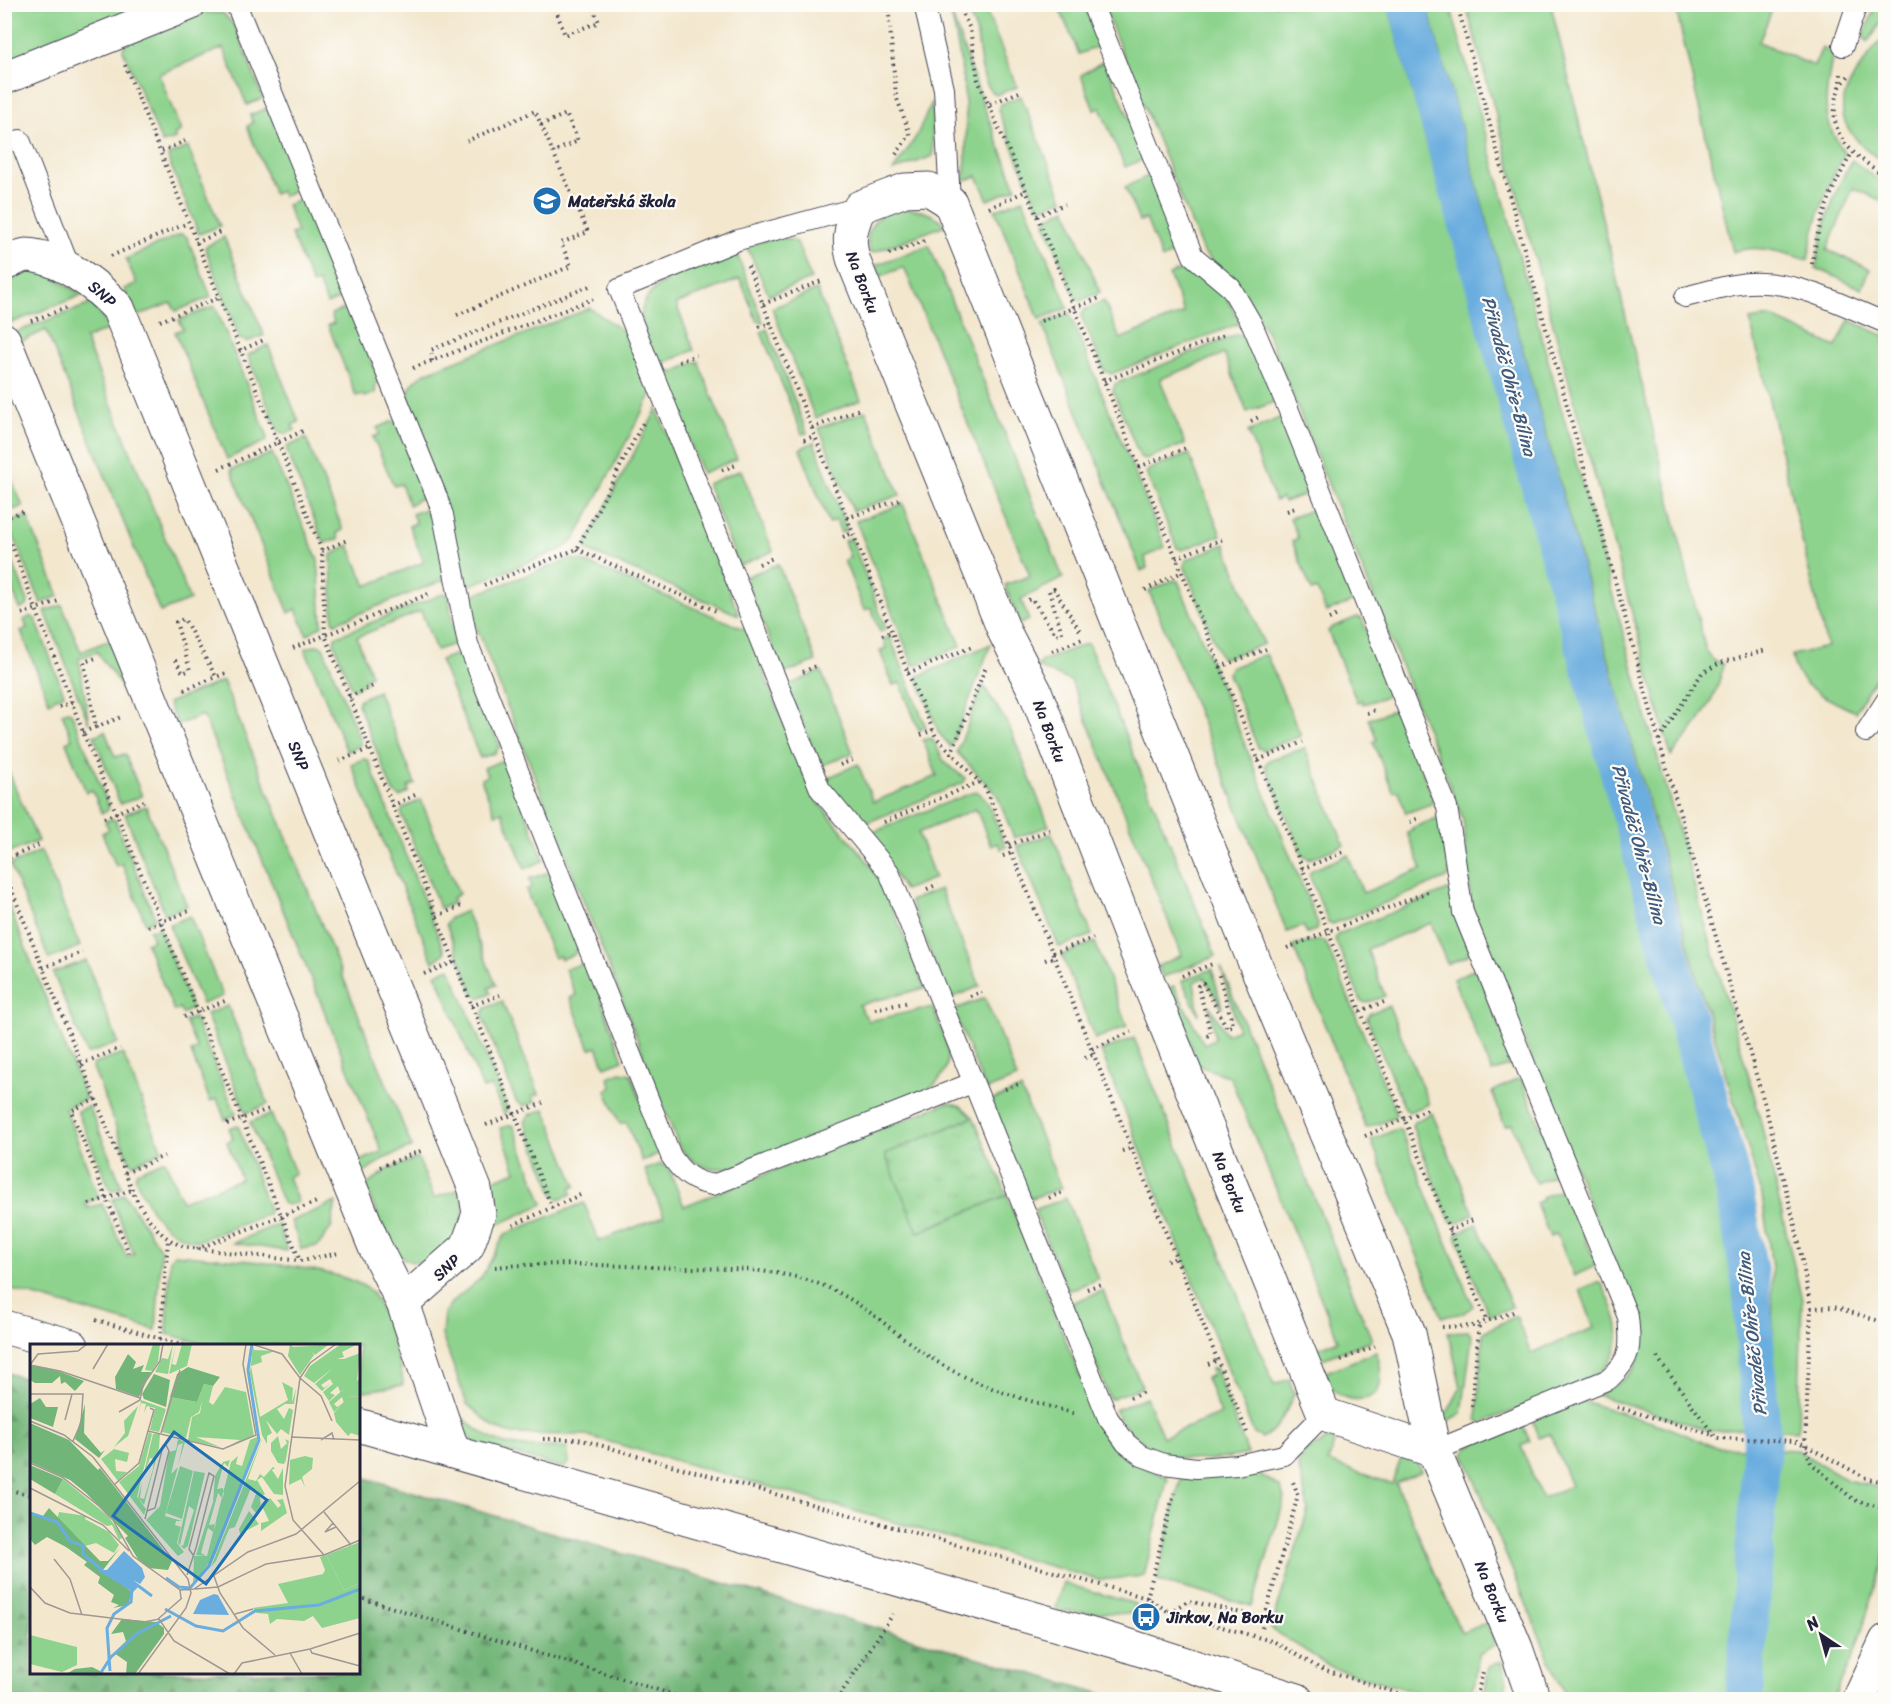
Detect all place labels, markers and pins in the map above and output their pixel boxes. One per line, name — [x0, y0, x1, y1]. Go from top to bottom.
school or university icon: Mateřská škola — [531, 185, 563, 217]
place label: Mateřská škola — [567, 187, 676, 216]
bus stop icon: Jirkov, Na Borku — [1130, 1601, 1162, 1633]
place label: Jirkov, Na Borku — [1166, 1603, 1284, 1632]

